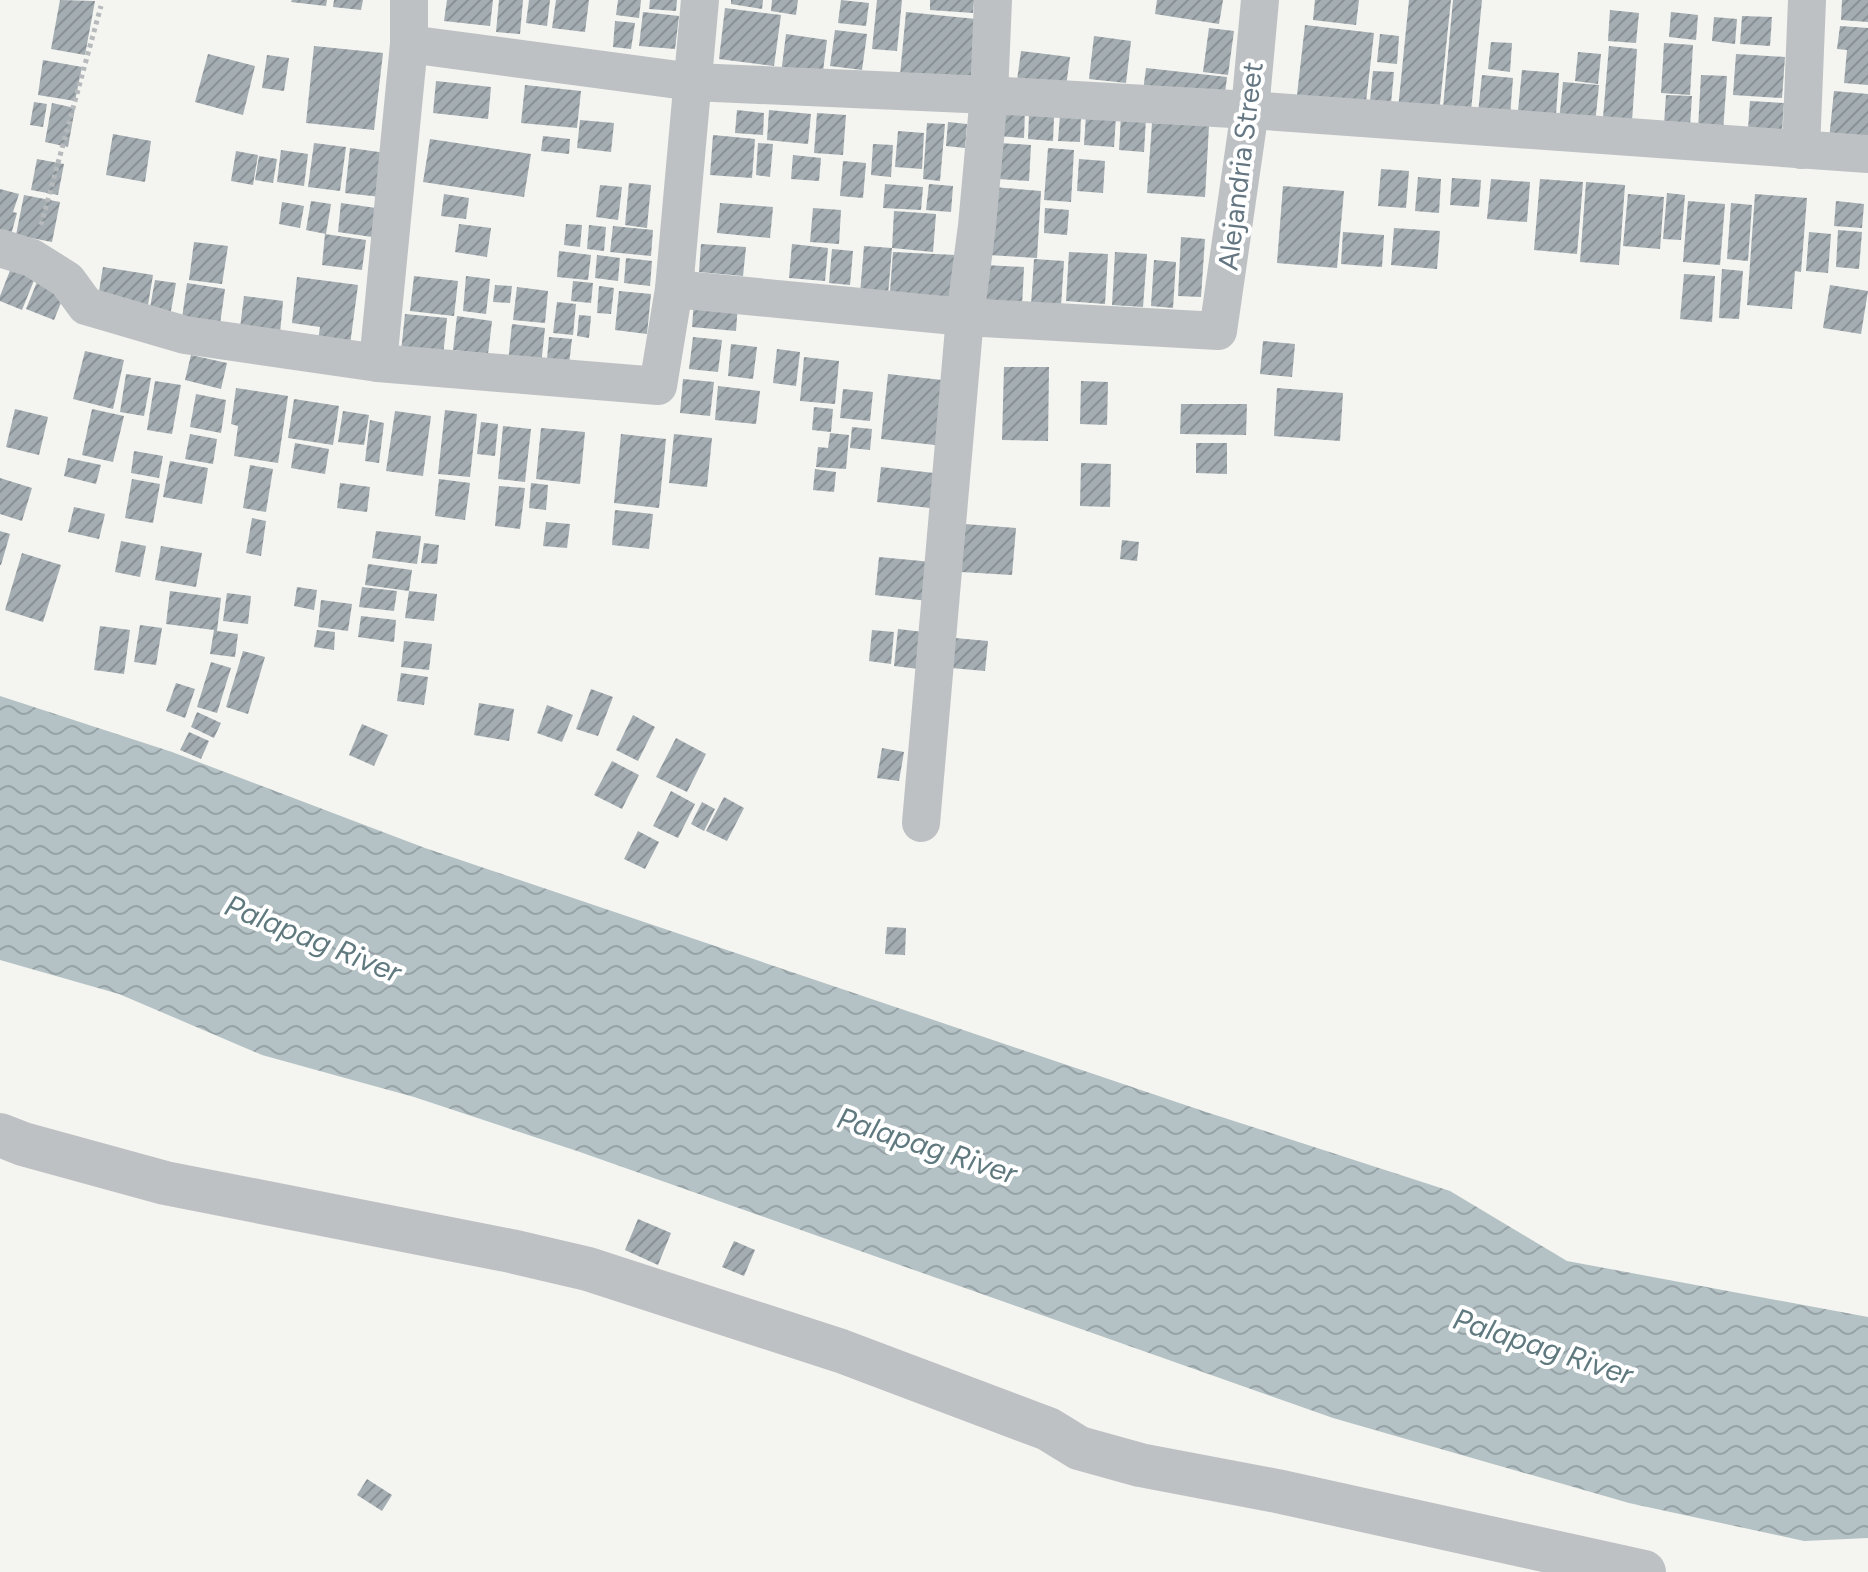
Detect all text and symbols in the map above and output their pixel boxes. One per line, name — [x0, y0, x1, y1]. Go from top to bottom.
street label: Alejandria Street — [1210, 60, 1270, 272]
water label: Palapag River — [220, 886, 408, 991]
water label: Palapag River — [833, 1099, 1023, 1193]
water label: Palapag River — [1449, 1300, 1639, 1394]

